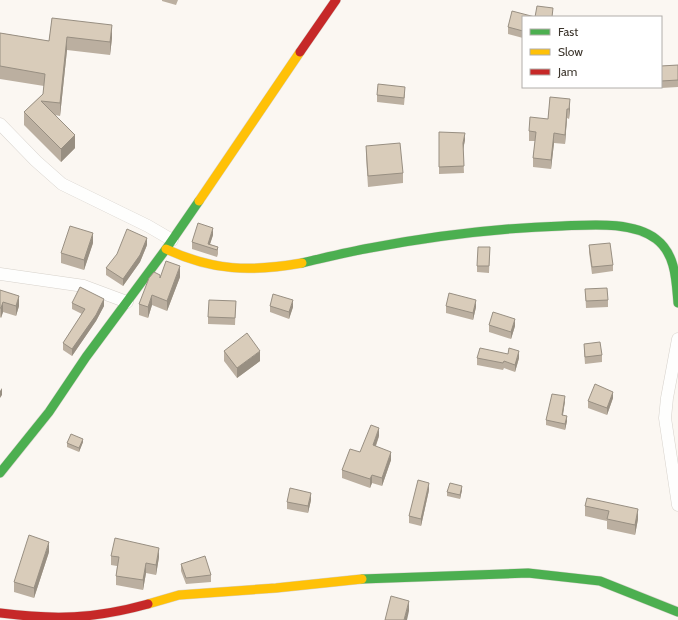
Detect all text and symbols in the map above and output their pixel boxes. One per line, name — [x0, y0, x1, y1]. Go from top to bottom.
legend — [522, 16, 662, 88]
text: Fast — [558, 24, 578, 39]
text: Slow — [558, 44, 583, 59]
text: Jam — [557, 64, 577, 79]

